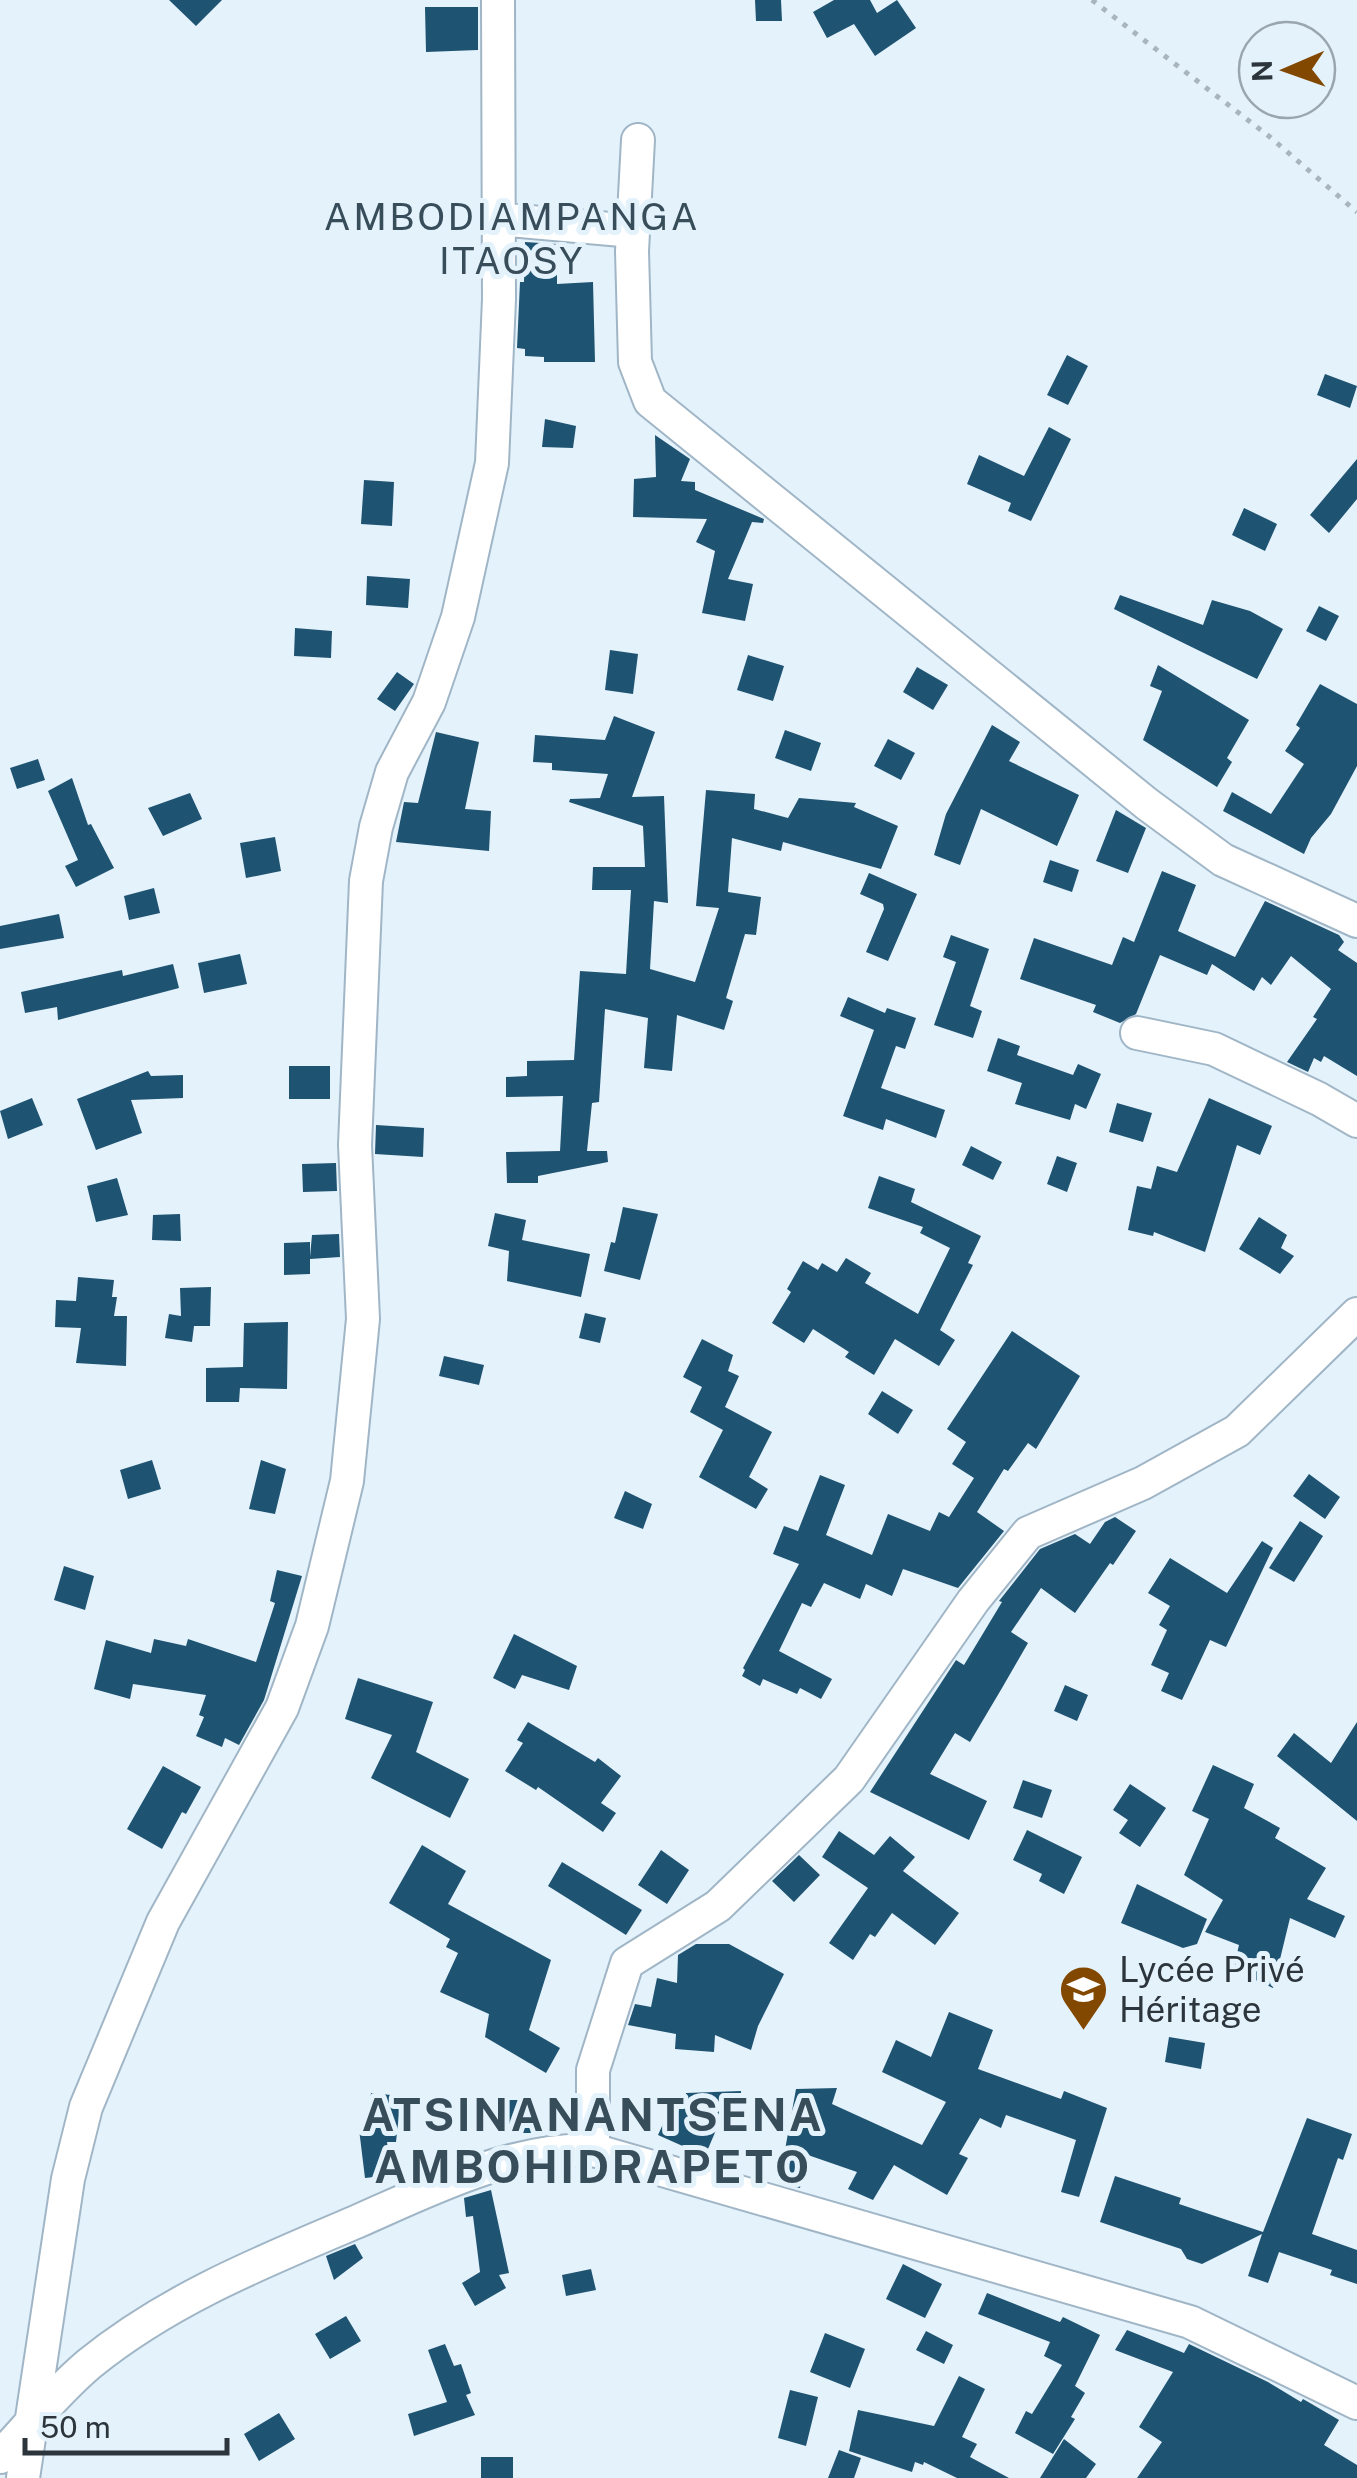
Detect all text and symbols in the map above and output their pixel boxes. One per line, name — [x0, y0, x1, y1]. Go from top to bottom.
north arrow — [1237, 20, 1337, 120]
text: N — [1245, 59, 1278, 82]
district label: AMBODIAMPANGA ITAOSY — [324, 194, 700, 283]
place label: Lycée Privé Héritage — [1119, 1949, 1305, 2030]
school or university icon: Lycée Privé Héritage — [1058, 1964, 1110, 2032]
district label: ATSINANANTSENA AMBOHIDRAPETO — [362, 2088, 824, 2193]
scale bar — [25, 2393, 228, 2455]
text: 50 m — [40, 2409, 111, 2445]

